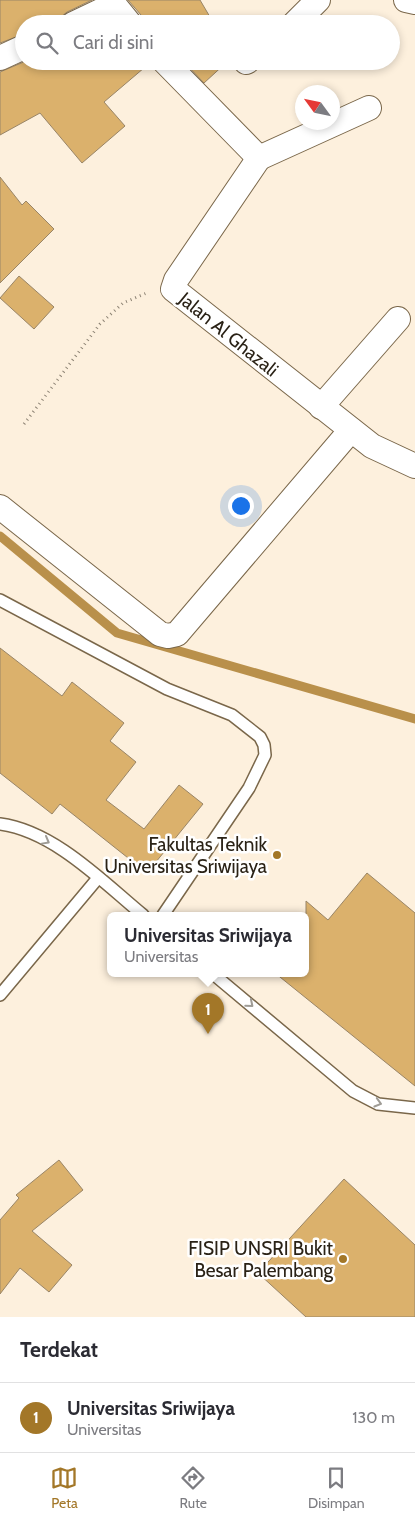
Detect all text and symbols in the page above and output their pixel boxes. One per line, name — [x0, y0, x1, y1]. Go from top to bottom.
search box — [15, 15, 400, 70]
icon: search — [33, 29, 61, 57]
text: Cari di sini — [73, 31, 154, 54]
north arrow — [295, 85, 340, 130]
street label: Jalan Al Ghazali — [174, 287, 283, 381]
your location — [228, 493, 254, 519]
place label: Fakultas Teknik Universitas Sriwijaya — [104, 833, 267, 878]
one-way arrow — [40, 834, 49, 844]
marker: Fakultas Teknik Universitas Sriwijaya — [271, 849, 283, 861]
popup — [107, 912, 309, 977]
text: Universitas Sriwijaya — [124, 924, 292, 947]
text: Universitas — [124, 947, 198, 966]
pin: 1 — [192, 993, 224, 1034]
one-way arrow — [244, 998, 253, 1007]
one-way arrow — [373, 1097, 381, 1107]
place label: FISIP UNSRI Bukit Besar Palembang — [188, 1237, 334, 1282]
marker: FISIP UNSRI Bukit Besar Palembang — [337, 1253, 349, 1265]
text: Terdekat — [20, 1337, 98, 1362]
text: Universitas Sriwijaya — [67, 1397, 235, 1420]
text: 1 — [33, 1408, 39, 1427]
text: 130 m — [352, 1408, 395, 1427]
text: Universitas — [67, 1420, 141, 1439]
tab: Peta — [50, 1464, 78, 1512]
tab: Rute — [179, 1464, 207, 1512]
tab: Disimpan — [308, 1464, 365, 1512]

